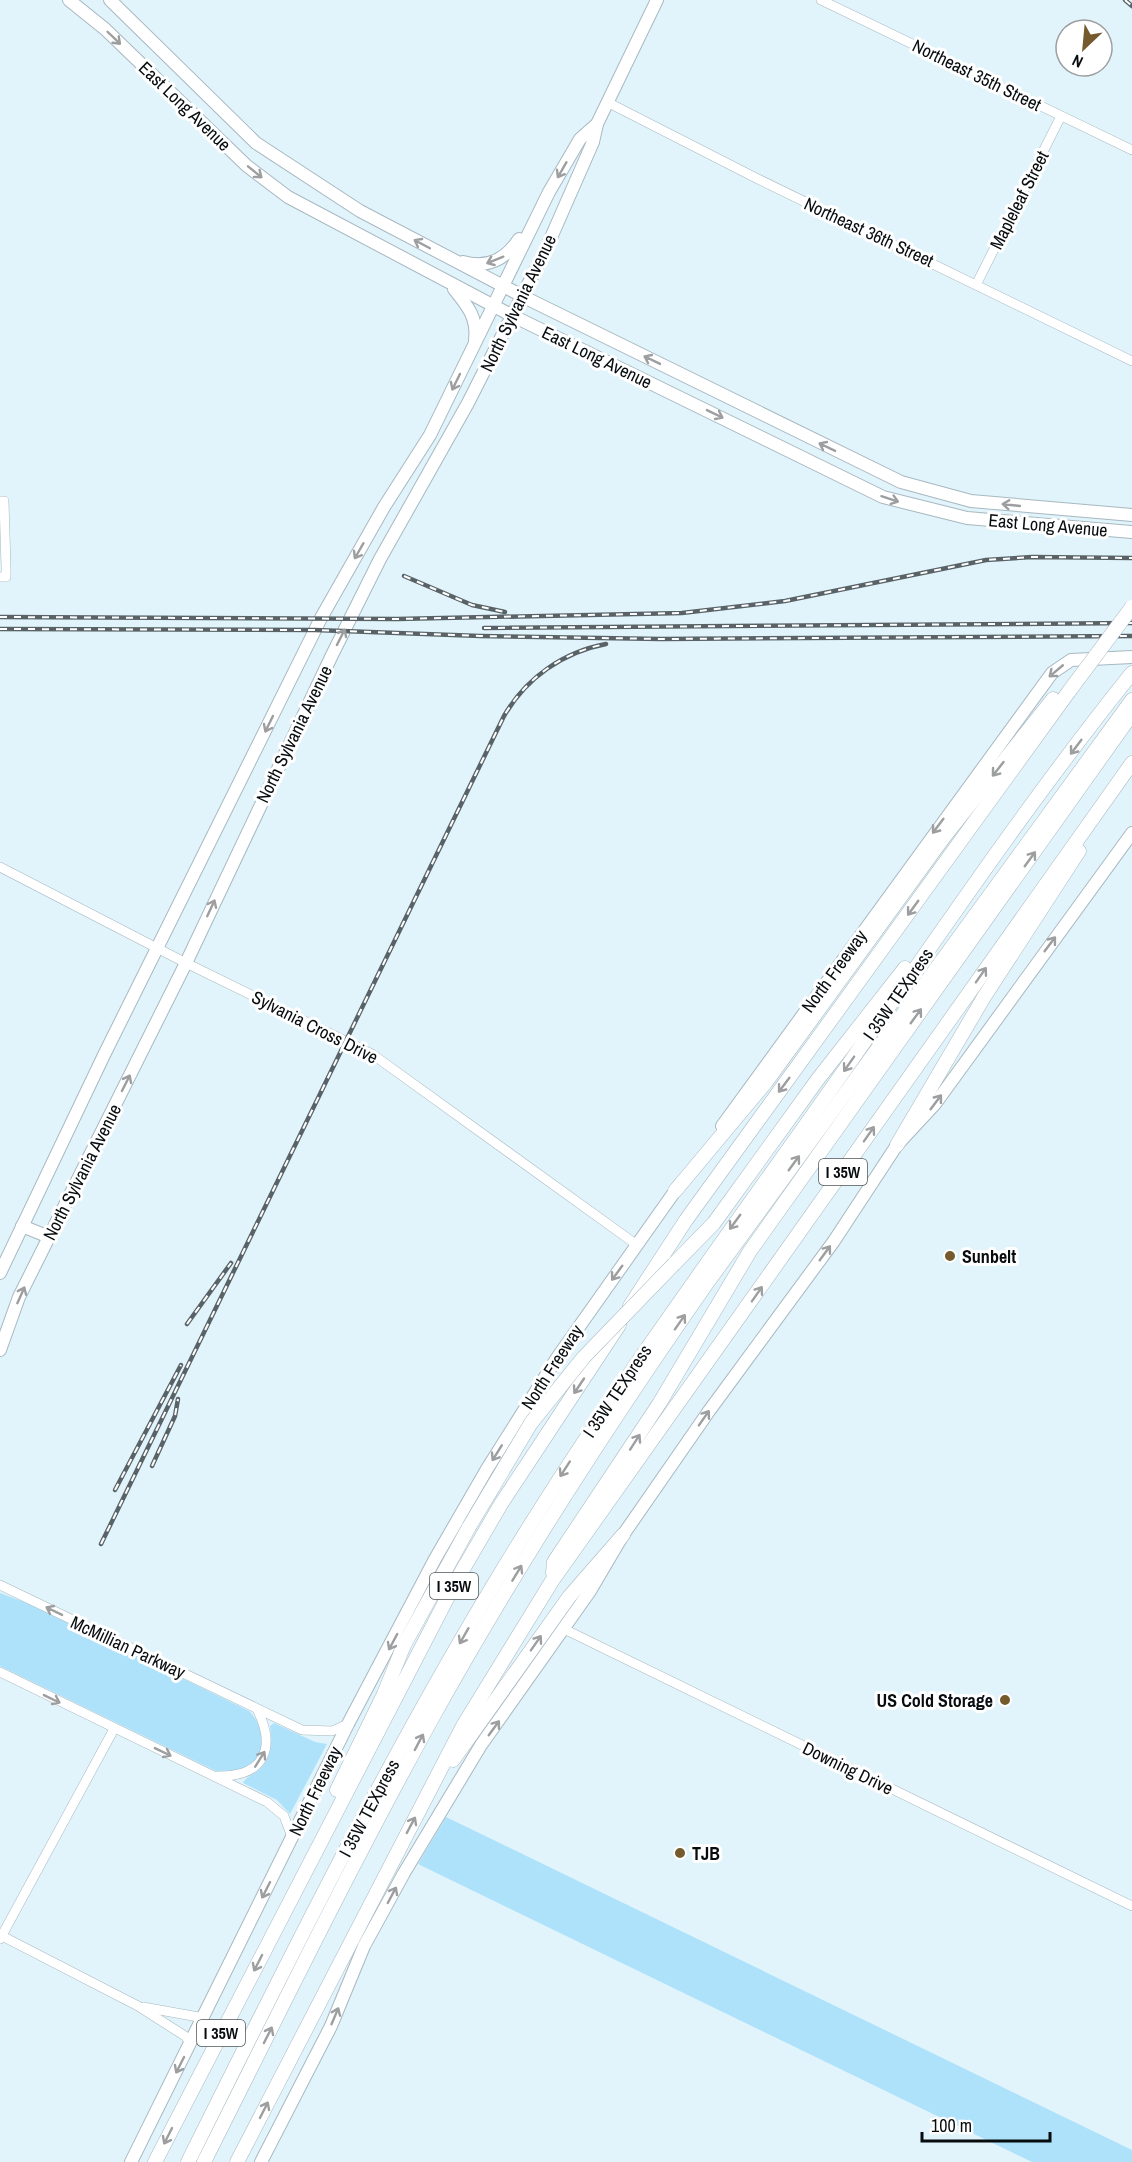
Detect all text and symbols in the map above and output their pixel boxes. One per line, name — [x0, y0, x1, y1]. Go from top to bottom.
north arrow — [1054, 18, 1114, 78]
one-way arrow — [106, 30, 121, 44]
street label: Northeast 35th Street — [908, 33, 1046, 117]
text: N — [1068, 50, 1087, 73]
street label: East Long Avenue — [133, 55, 237, 157]
street label: Mapleleaf Street — [983, 146, 1055, 254]
one-way arrow — [556, 161, 568, 178]
one-way arrow — [247, 165, 262, 179]
street label: Northeast 36th Street — [800, 191, 938, 273]
street label: North Sylvania Avenue — [474, 230, 562, 376]
one-way arrow — [413, 238, 431, 249]
one-way arrow — [486, 255, 505, 266]
street label: East Long Avenue — [538, 320, 656, 394]
one-way arrow — [644, 354, 662, 365]
one-way arrow — [449, 373, 461, 391]
one-way arrow — [705, 409, 723, 421]
one-way arrow — [818, 441, 836, 452]
one-way arrow — [880, 494, 899, 505]
one-way arrow — [1002, 499, 1021, 510]
street label: East Long Avenue — [987, 507, 1109, 543]
one-way arrow — [353, 542, 365, 559]
one-way arrow — [335, 629, 347, 646]
street label: North Sylvania Avenue — [250, 661, 338, 807]
one-way arrow — [1049, 664, 1065, 678]
one-way arrow — [263, 715, 275, 733]
one-way arrow — [1070, 738, 1082, 754]
one-way arrow — [991, 761, 1004, 777]
one-way arrow — [932, 818, 945, 834]
one-way arrow — [1024, 851, 1037, 867]
one-way arrow — [206, 899, 218, 917]
one-way arrow — [906, 900, 919, 916]
street label: North Freeway — [795, 924, 873, 1018]
one-way arrow — [1044, 936, 1056, 952]
street label: I 35W TEXpress — [857, 943, 939, 1045]
one-way arrow — [975, 967, 987, 983]
street label: Sylvania Cross Drive — [248, 984, 382, 1070]
one-way arrow — [909, 1009, 922, 1025]
one-way arrow — [843, 1055, 855, 1071]
one-way arrow — [121, 1074, 133, 1092]
one-way arrow — [778, 1077, 791, 1093]
one-way arrow — [930, 1094, 942, 1110]
street label: North Sylvania Avenue — [37, 1100, 127, 1244]
one-way arrow — [863, 1127, 875, 1143]
one-way arrow — [787, 1156, 800, 1172]
road number: I 35W — [819, 1159, 867, 1185]
one-way arrow — [729, 1214, 741, 1230]
place label: Sunbelt — [962, 1244, 1016, 1269]
one-way arrow — [819, 1246, 831, 1262]
marker: Sunbelt — [943, 1249, 957, 1263]
one-way arrow — [611, 1265, 623, 1281]
one-way arrow — [16, 1286, 27, 1304]
one-way arrow — [751, 1286, 763, 1302]
one-way arrow — [674, 1314, 686, 1330]
street label: North Freeway — [515, 1319, 589, 1414]
street label: I 35W TEXpress — [577, 1340, 657, 1442]
one-way arrow — [573, 1377, 585, 1393]
one-way arrow — [698, 1411, 710, 1427]
one-way arrow — [629, 1434, 641, 1451]
one-way arrow — [491, 1444, 503, 1461]
one-way arrow — [559, 1460, 571, 1477]
one-way arrow — [511, 1565, 523, 1582]
road number: I 35W — [430, 1573, 478, 1599]
one-way arrow — [45, 1605, 63, 1616]
street label: McMillian Parkway — [67, 1610, 190, 1685]
one-way arrow — [458, 1627, 470, 1644]
one-way arrow — [387, 1632, 398, 1650]
one-way arrow — [530, 1635, 542, 1651]
place label: US Cold Storage — [877, 1688, 993, 1713]
one-way arrow — [43, 1693, 61, 1705]
marker: US Cold Storage — [998, 1693, 1012, 1707]
one-way arrow — [488, 1721, 500, 1737]
one-way arrow — [413, 1734, 425, 1751]
street label: Downing Drive — [799, 1735, 897, 1801]
street label: North Freeway — [283, 1741, 348, 1840]
one-way arrow — [153, 1747, 171, 1759]
one-way arrow — [253, 1751, 266, 1768]
street label: I 35W TEXpress — [333, 1755, 405, 1861]
one-way arrow — [406, 1816, 417, 1834]
place label: TJB — [692, 1841, 720, 1866]
marker: TJB — [673, 1846, 687, 1860]
one-way arrow — [260, 1880, 271, 1898]
one-way arrow — [387, 1886, 398, 1904]
one-way arrow — [252, 1954, 264, 1971]
one-way arrow — [330, 2008, 341, 2026]
road number: I 35W — [197, 2020, 245, 2046]
one-way arrow — [263, 2026, 275, 2044]
one-way arrow — [174, 2055, 185, 2073]
one-way arrow — [258, 2101, 270, 2119]
scale bar — [922, 2105, 1050, 2143]
text: 100 m — [931, 2113, 972, 2138]
one-way arrow — [162, 2127, 174, 2144]

